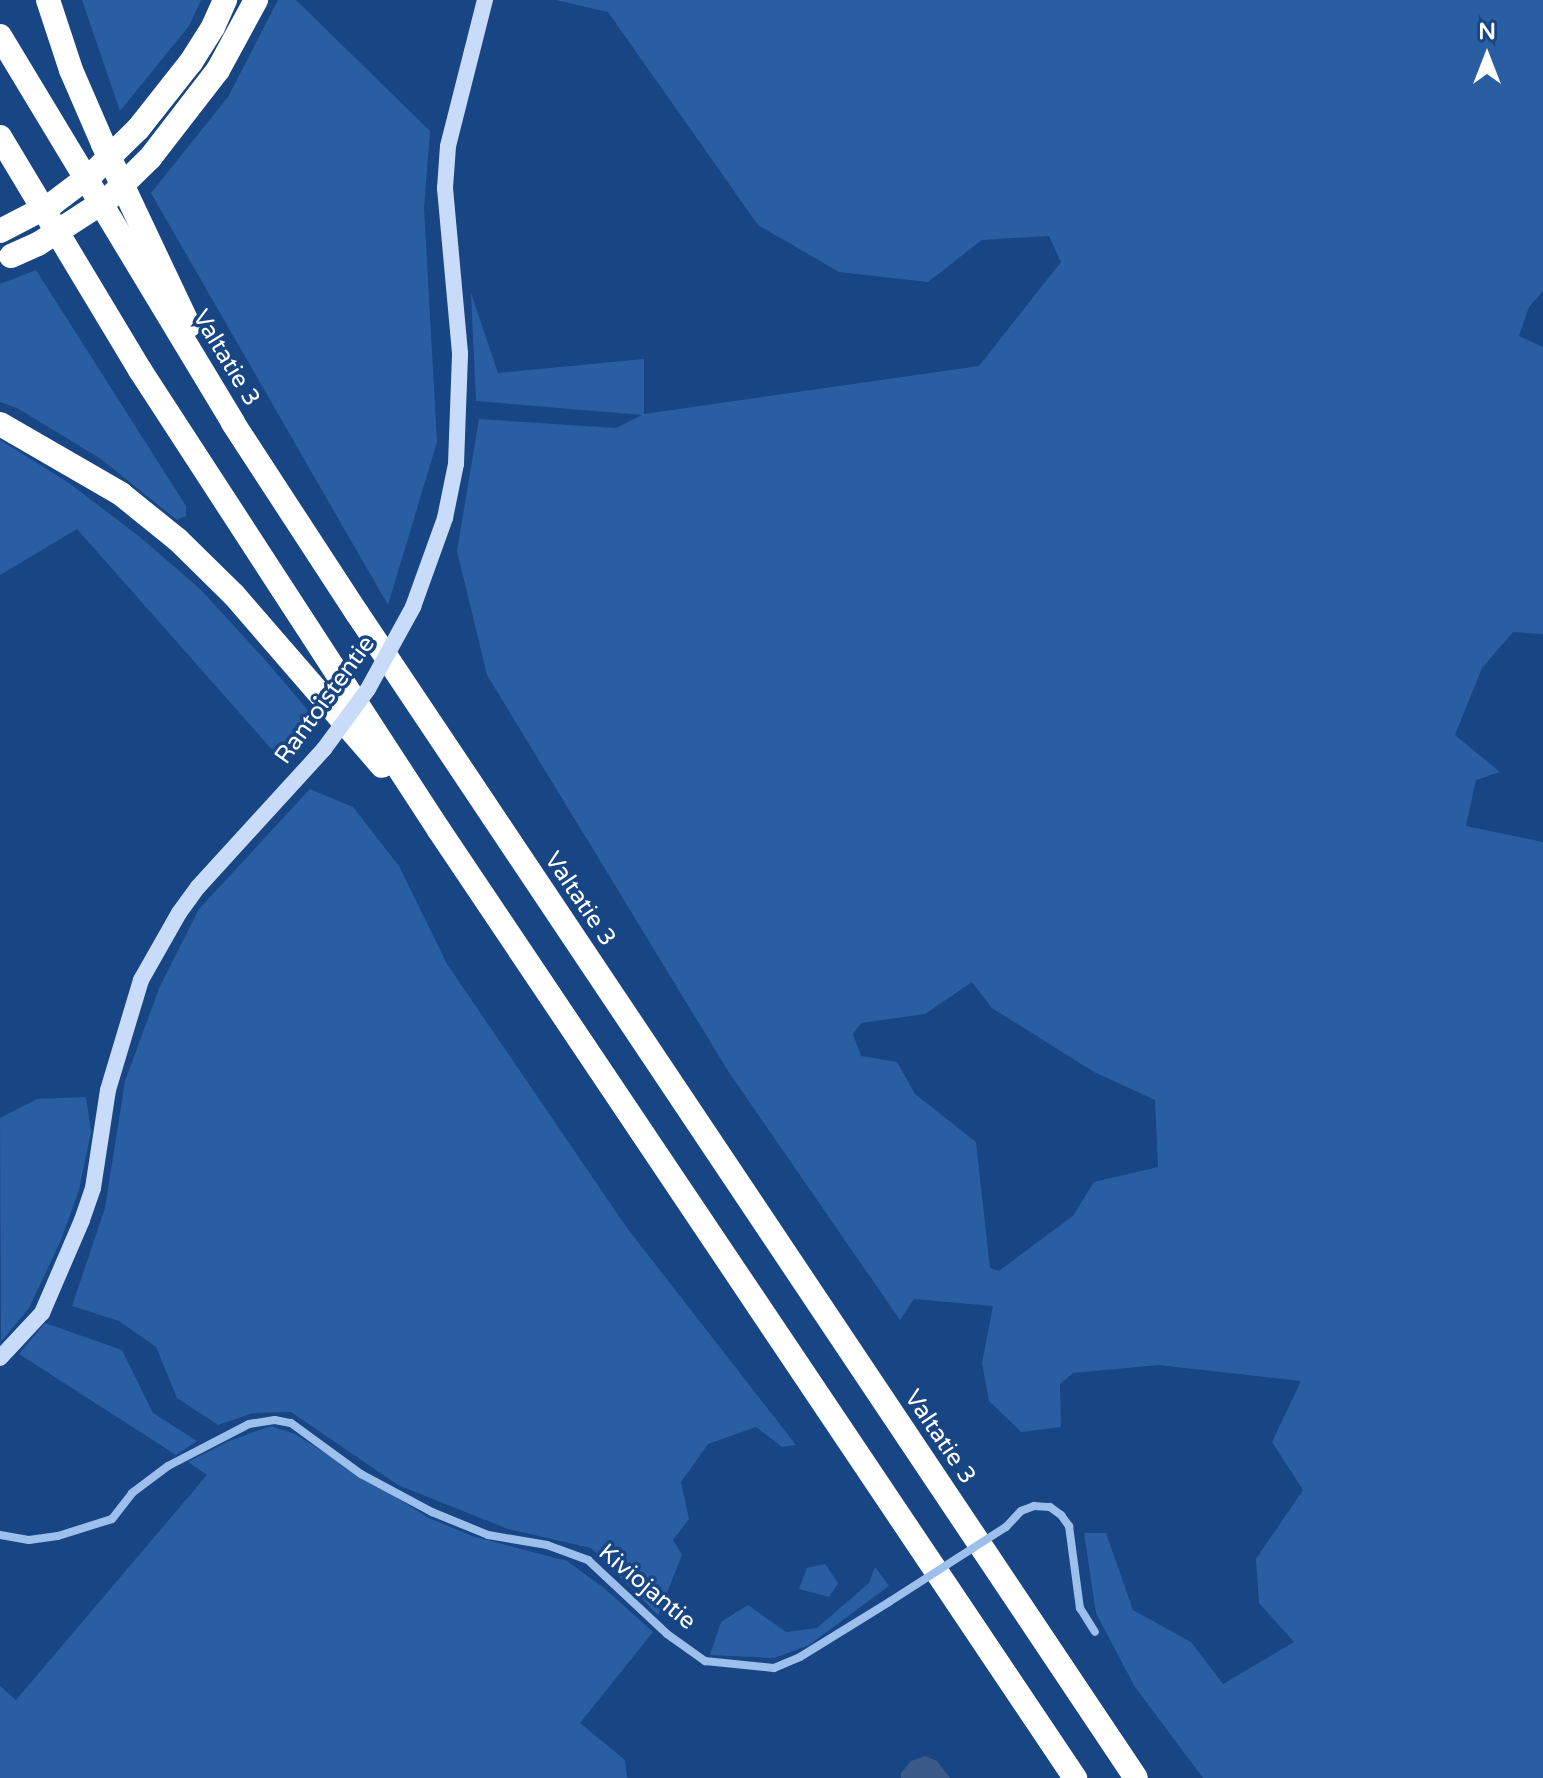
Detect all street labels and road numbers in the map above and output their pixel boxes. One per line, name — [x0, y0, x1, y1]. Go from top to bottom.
street label: Valtatie 3 — [186, 305, 266, 411]
street label: Rantoistentie — [269, 630, 381, 770]
street label: Valtatie 3 — [538, 847, 622, 951]
street label: Valtatie 3 — [898, 1385, 982, 1489]
street label: Kiviojantie — [593, 1538, 701, 1636]

